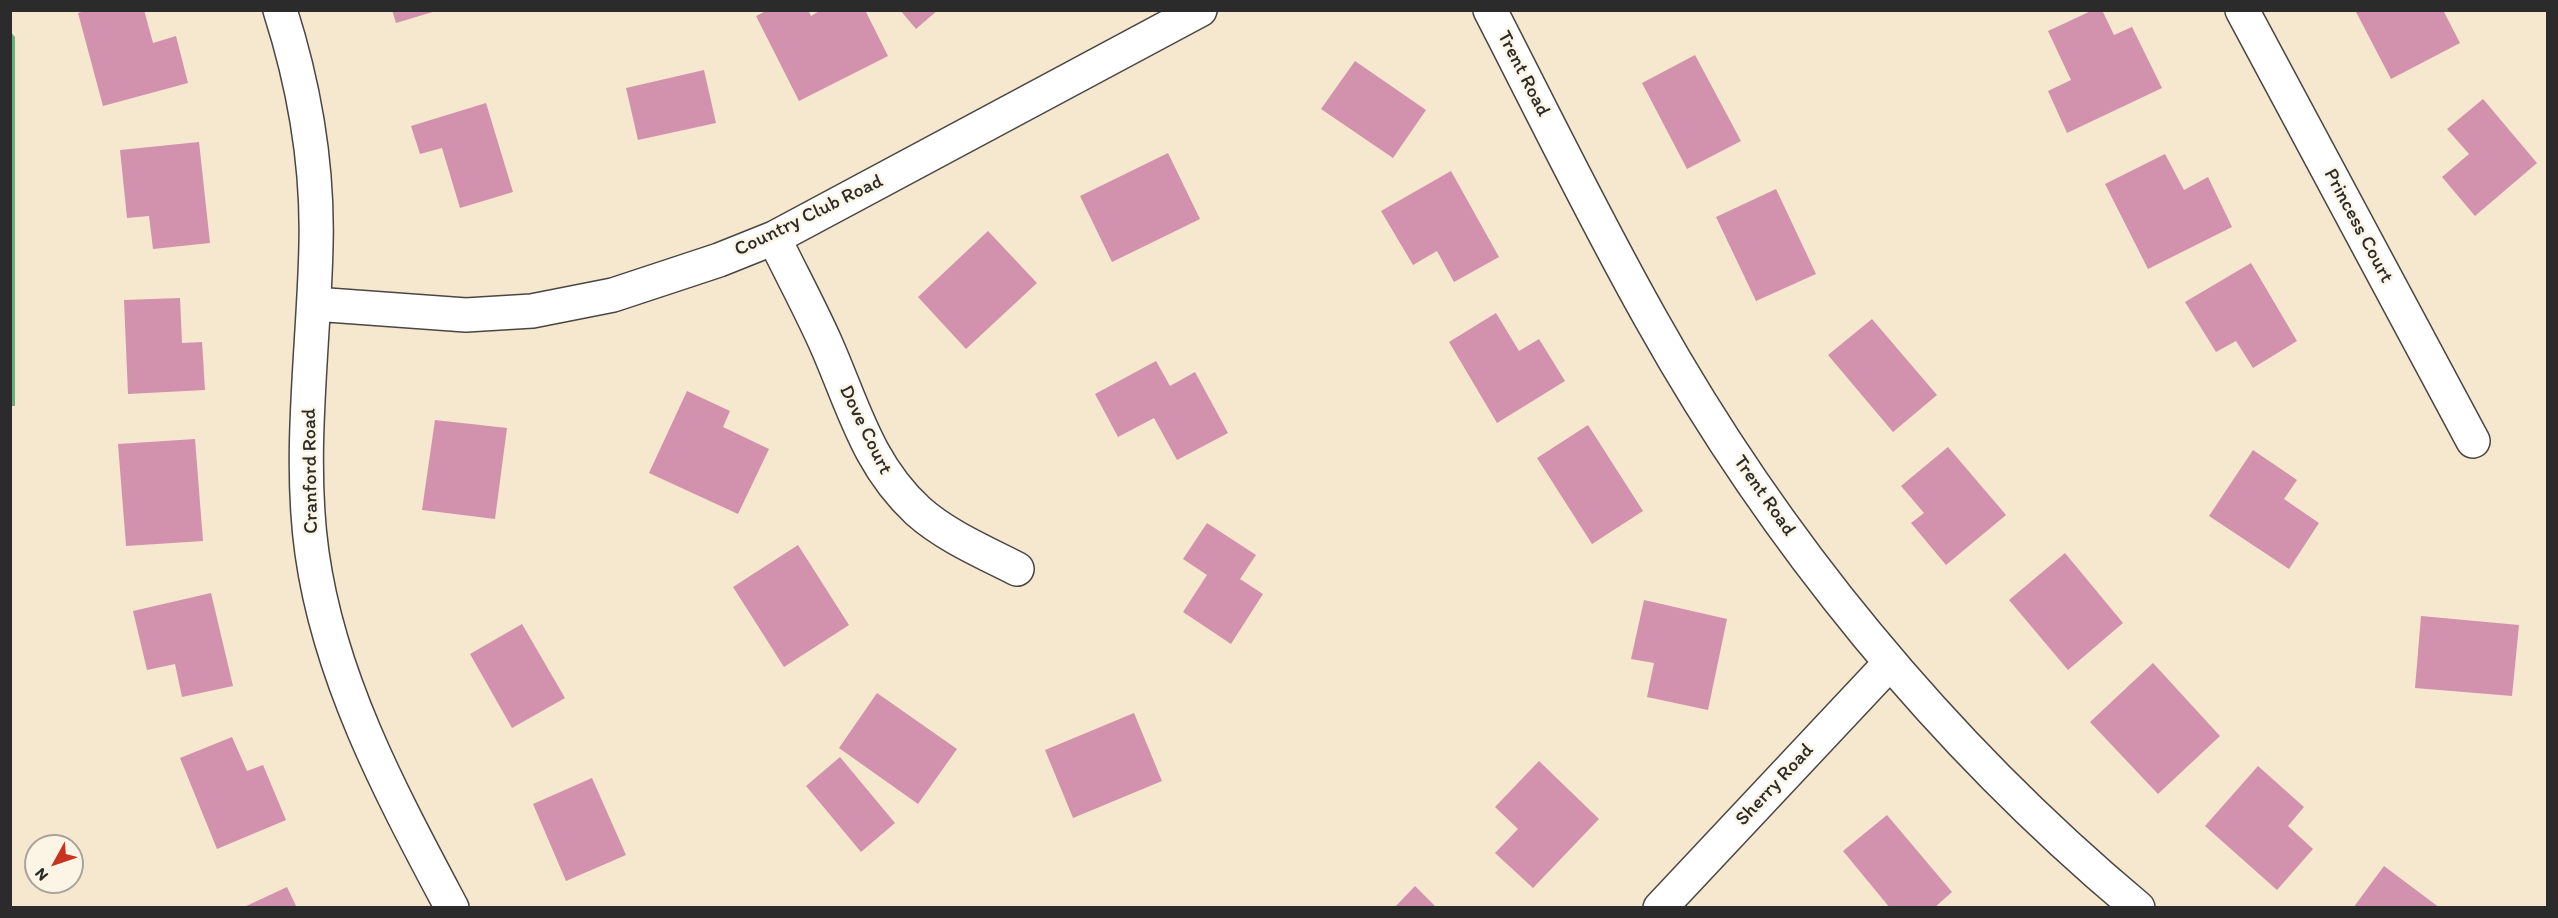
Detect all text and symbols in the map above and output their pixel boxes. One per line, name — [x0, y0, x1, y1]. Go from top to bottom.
street label: Trent Road — [1491, 27, 1555, 121]
street label: Princess Court — [2318, 165, 2398, 287]
street label: Country Club Road — [731, 170, 887, 262]
street label: Dove Court — [833, 382, 897, 478]
street label: Cranford Road — [298, 408, 324, 534]
street label: Trent Road — [1727, 451, 1801, 541]
street label: Sherry Road — [1731, 739, 1819, 831]
north arrow — [24, 834, 84, 894]
text: N — [31, 864, 52, 885]

